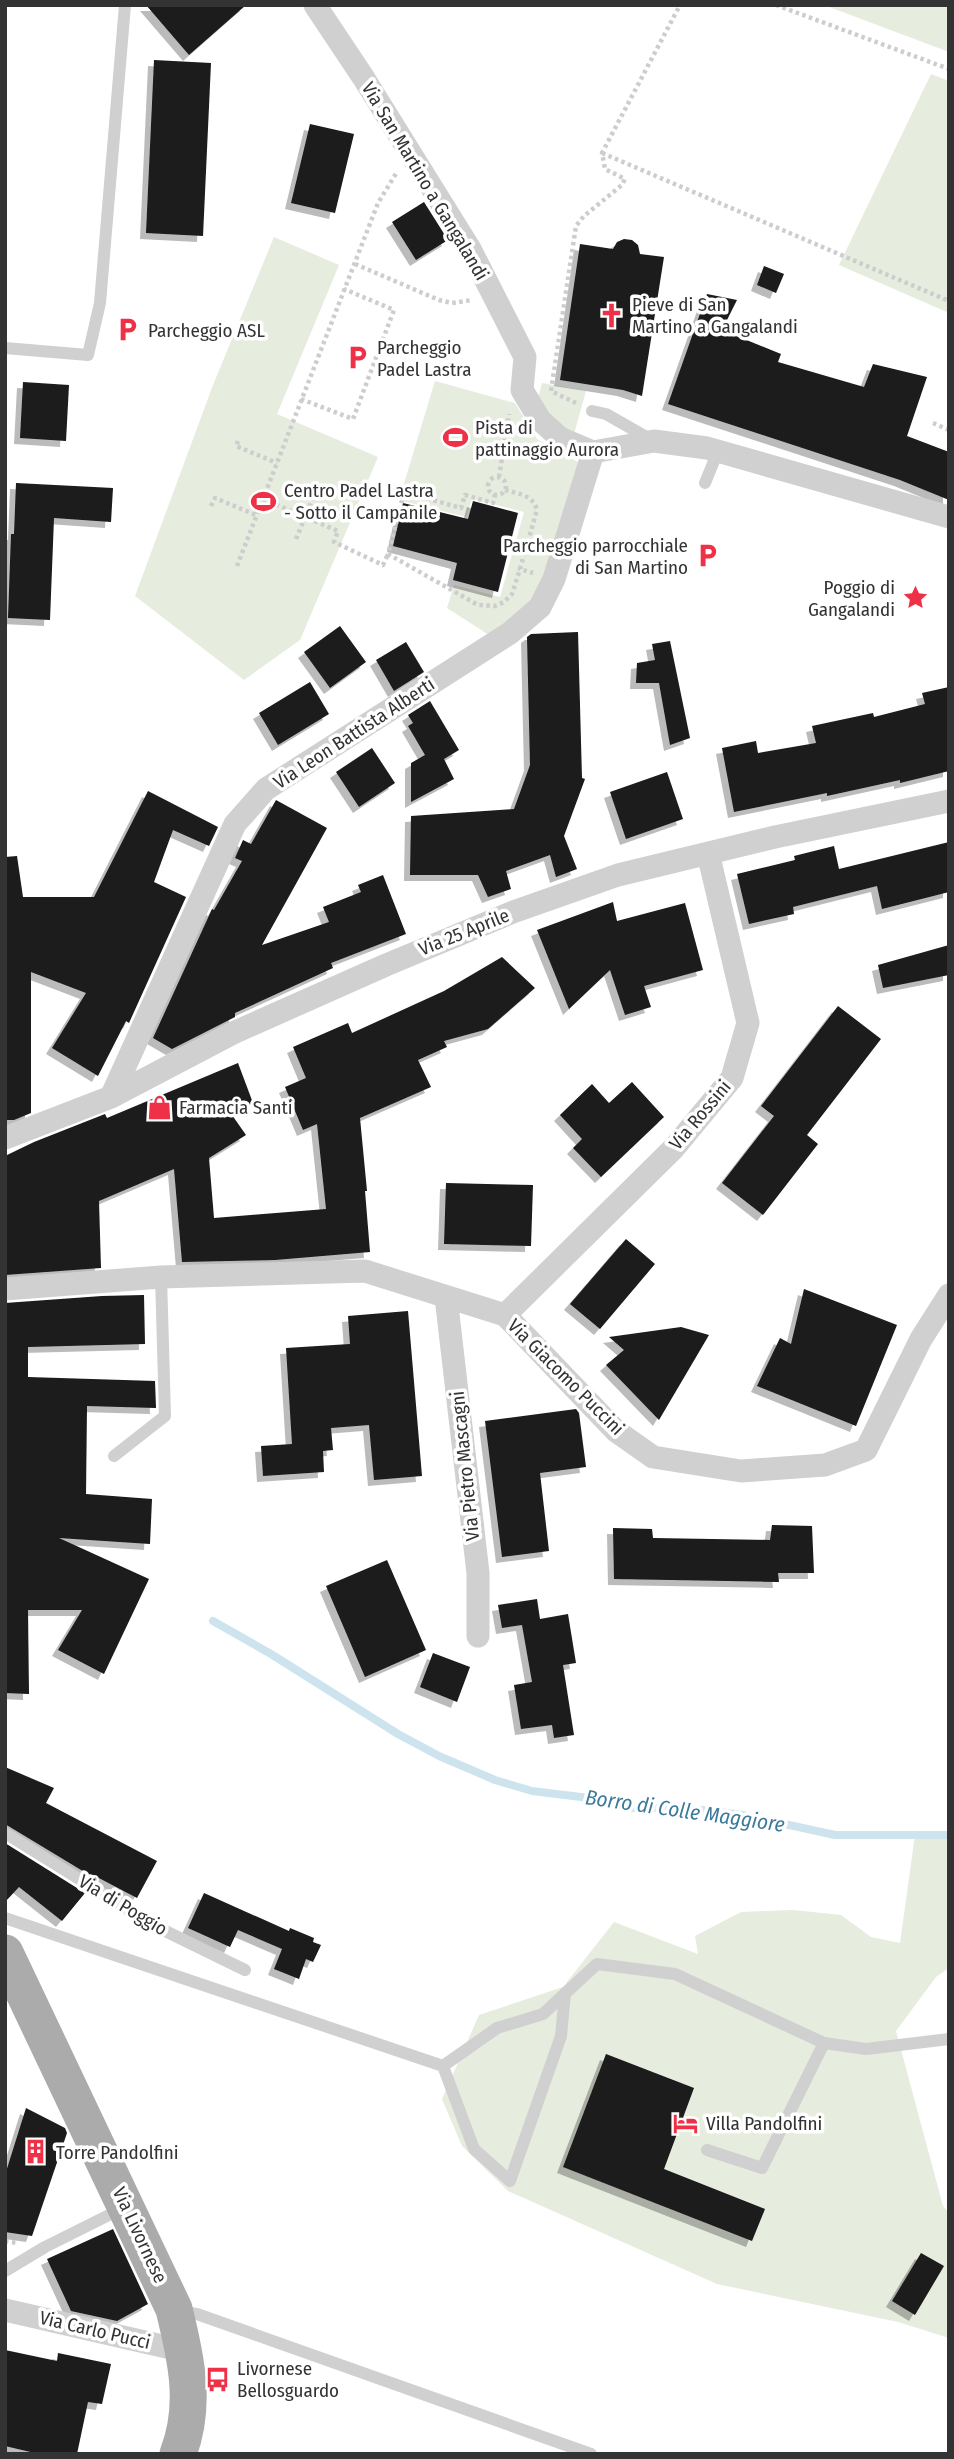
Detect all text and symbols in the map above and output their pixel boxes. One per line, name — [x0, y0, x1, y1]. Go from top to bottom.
street label: Via San Martino a Gangalandi — [357, 78, 493, 284]
place label: Pieve di San Martino a Gangalandi — [632, 293, 798, 338]
church icon: Pieve di San Martino a Gangalandi — [598, 301, 626, 329]
parking icon: Parcheggio ASL — [114, 316, 142, 344]
place label: Parcheggio ASL — [148, 319, 265, 342]
place label: Parcheggio Padel Lastra — [377, 336, 471, 381]
parking icon: Parcheggio Padel Lastra — [343, 344, 371, 372]
place label: Pista di pattinaggio Aurora — [475, 416, 619, 461]
sports icon: Pista di pattinaggio Aurora — [441, 424, 469, 452]
place label: Centro Padel Lastra - Sotto il Campanile — [284, 479, 438, 524]
sports icon: Centro Padel Lastra - Sotto il Campanile — [250, 487, 278, 515]
place label: Parcheggio parrocchiale di San Martino — [503, 534, 688, 579]
parking icon: Parcheggio parrocchiale di San Martino — [694, 542, 722, 570]
place label: Poggio di Gangalandi — [808, 576, 895, 621]
place icon: Poggio di Gangalandi — [901, 584, 929, 612]
street label: Via Leon Battista Alberti — [269, 672, 439, 794]
street label: Via 25 Aprile — [415, 903, 513, 961]
street label: Via Rossini — [664, 1075, 736, 1155]
shop icon: Farmacia Santi — [145, 1093, 173, 1121]
place label: Farmacia Santi — [179, 1096, 293, 1119]
street label: Via Giacomo Puccini — [503, 1314, 629, 1440]
street label: Via Pietro Mascagni — [446, 1390, 484, 1542]
water label: Borro di Colle Maggiore — [584, 1784, 786, 1838]
street label: Via di Poggio — [74, 1869, 172, 1941]
hotel icon: Villa Pandolfini — [672, 2109, 700, 2137]
place label: Villa Pandolfini — [706, 2112, 822, 2135]
building icon: Torre Pandolfini — [22, 2138, 50, 2166]
place label: Torre Pandolfini — [56, 2141, 179, 2164]
street label: Via Livornese — [108, 2183, 172, 2287]
street label: Via Carlo Pucci — [37, 2306, 153, 2354]
place label: Livornese Bellosguardo — [237, 2357, 339, 2402]
bus stop icon: Livornese Bellosguardo — [203, 2365, 231, 2393]

